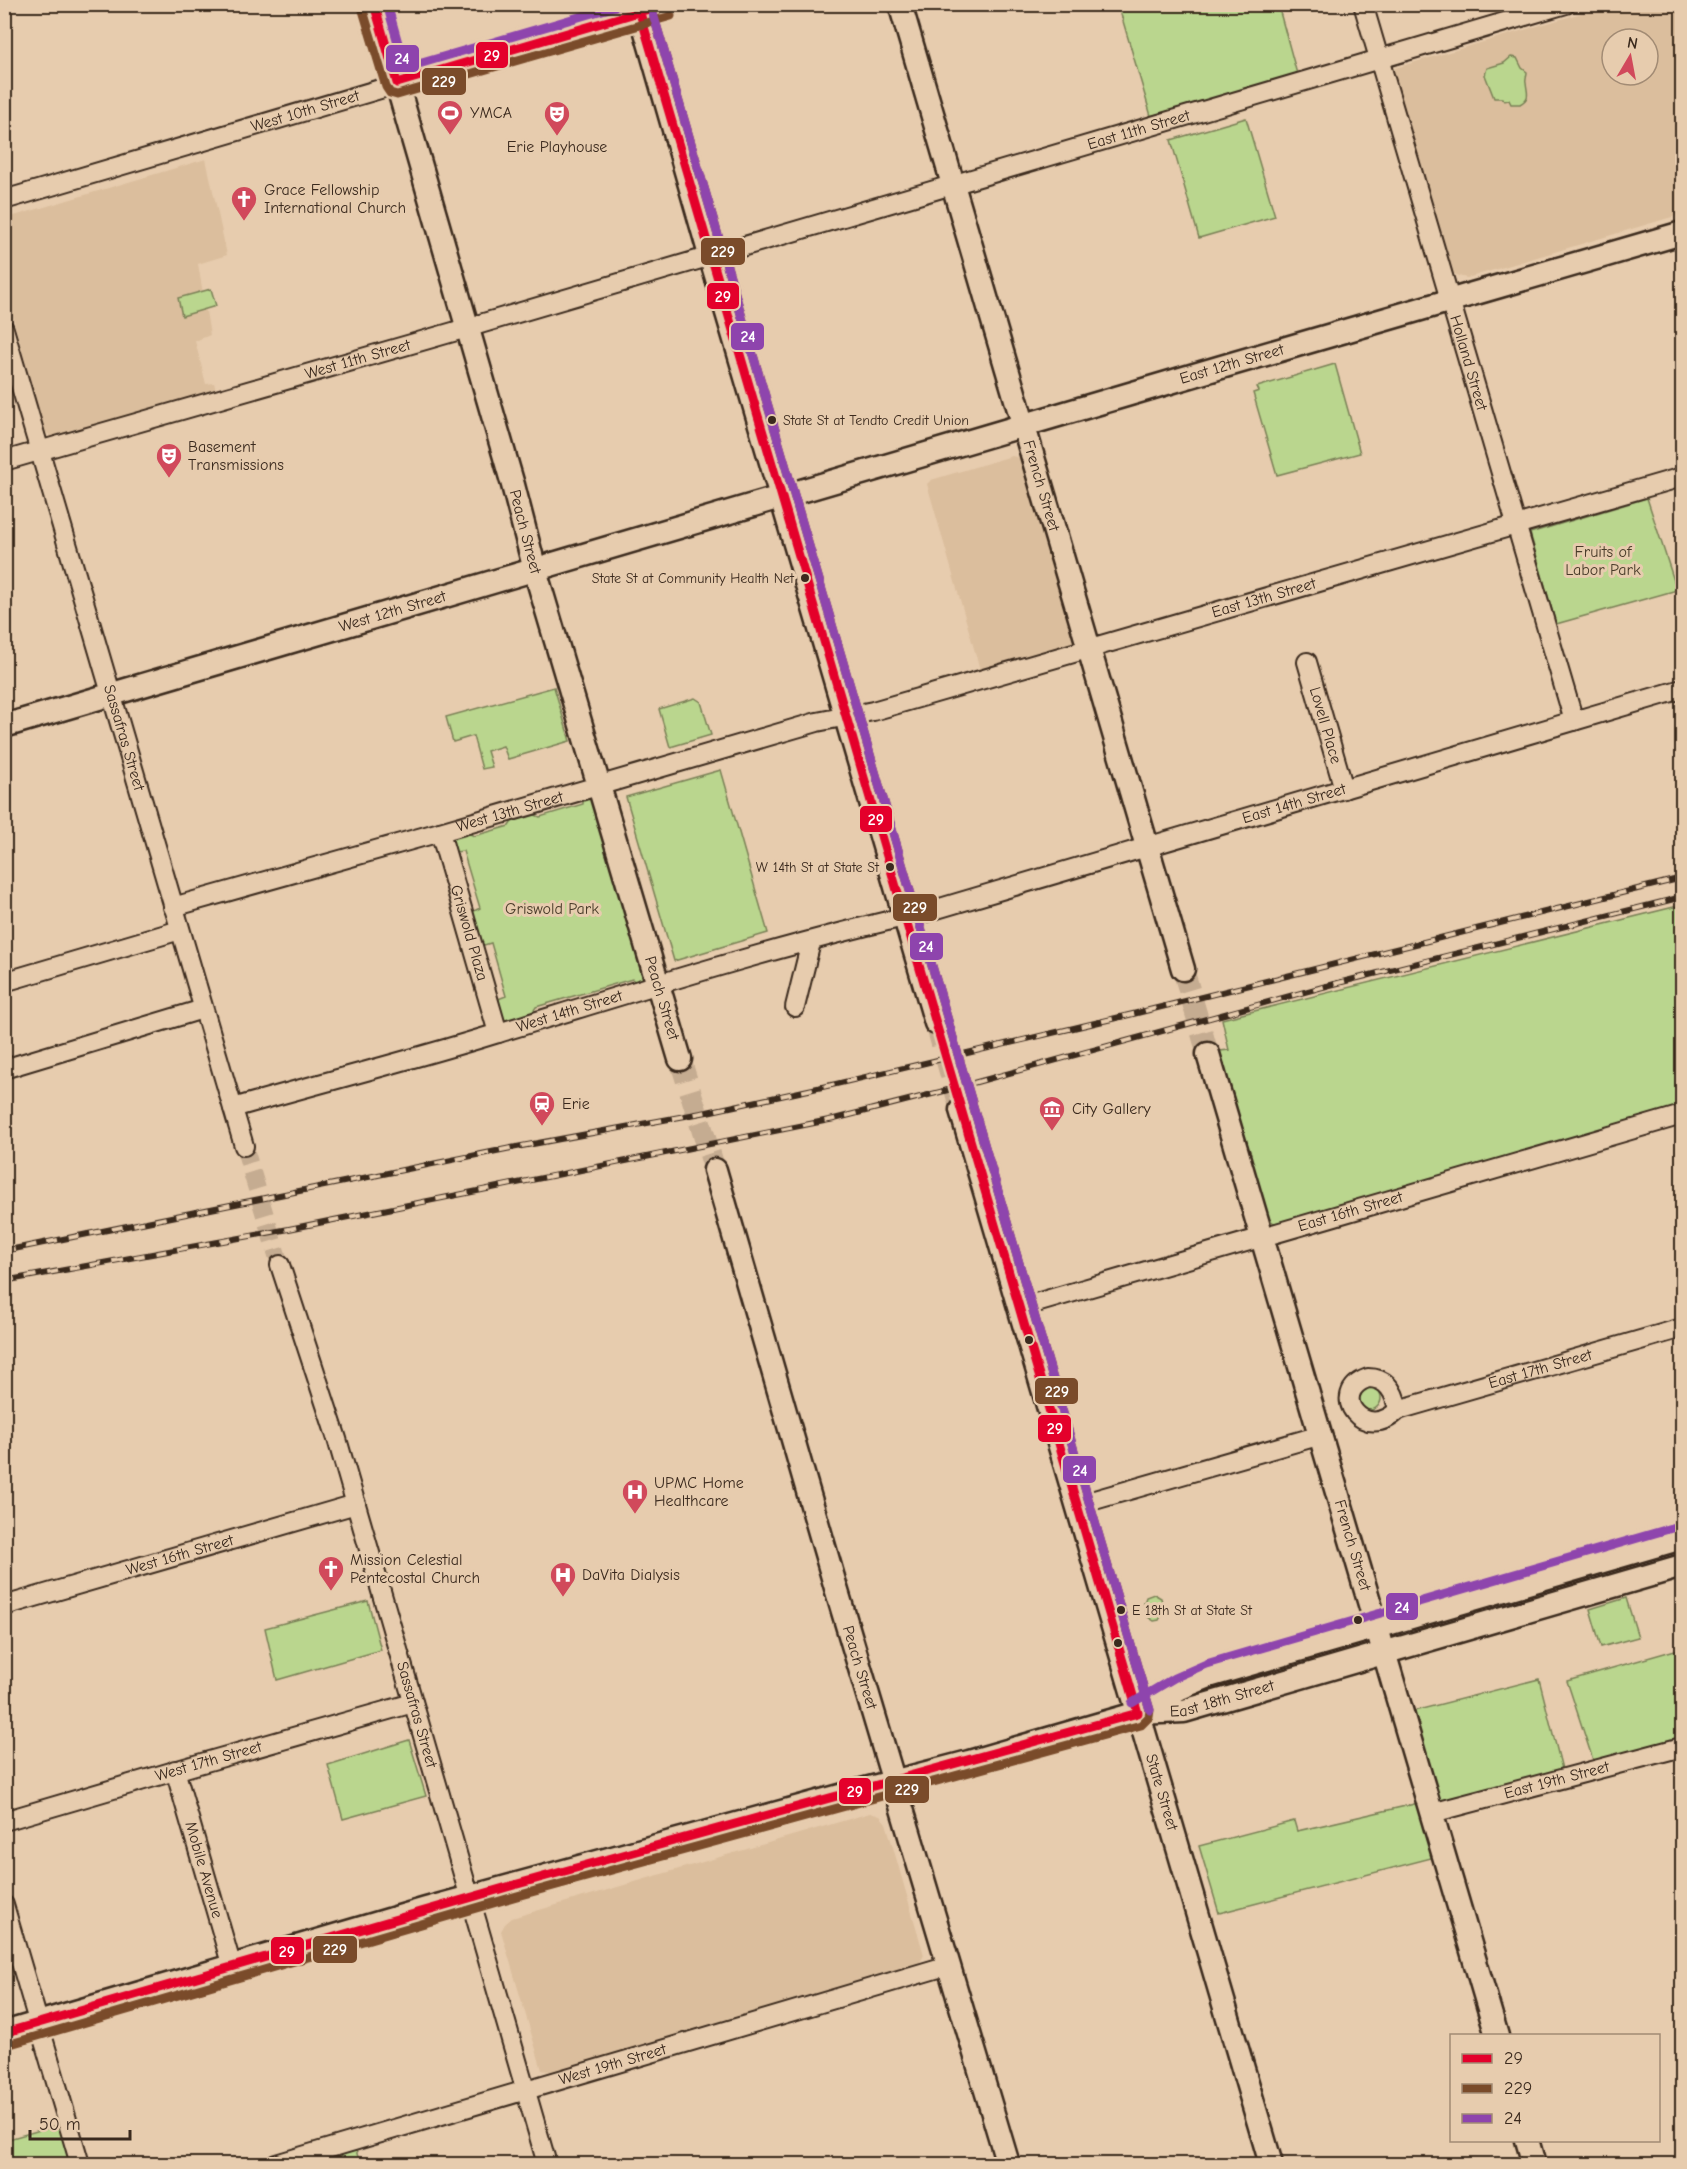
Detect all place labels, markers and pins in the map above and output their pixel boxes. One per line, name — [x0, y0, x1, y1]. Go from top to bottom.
sports icon: YMCA — [435, 98, 465, 136]
theatre icon: Erie Playhouse — [542, 99, 572, 137]
place label: YMCA — [470, 104, 512, 122]
place label: Erie Playhouse — [507, 138, 607, 156]
place label: Grace Fellowship International Church — [264, 181, 406, 217]
church icon: Grace Fellowship International Church — [229, 184, 259, 222]
place label: State St at Tendto Credit Union — [783, 412, 969, 429]
marker: State St at Tendto Credit Union — [766, 414, 778, 426]
place label: Basement Transmissions — [188, 438, 284, 474]
theatre icon: Basement Transmissions — [154, 441, 184, 479]
place label: State St at Community Health Net — [592, 570, 795, 587]
marker: State St at Community Health Net — [799, 572, 811, 584]
place label: W 14th St at State St — [756, 859, 880, 876]
marker: W 14th St at State St — [884, 861, 896, 873]
station icon: Erie — [527, 1089, 557, 1127]
museum icon: City Gallery — [1037, 1094, 1067, 1132]
place label: Erie — [562, 1095, 590, 1113]
place label: City Gallery — [1072, 1100, 1152, 1118]
unlabelled marker — [1023, 1334, 1035, 1346]
place label: UPMC Home Healthcare — [654, 1474, 744, 1510]
hospital icon: UPMC Home Healthcare — [620, 1477, 650, 1515]
place label: Mission Celestial Pentecostal Church — [350, 1551, 480, 1587]
church icon: Mission Celestial Pentecostal Church — [316, 1554, 346, 1592]
hospital icon: DaVita Dialysis — [548, 1560, 578, 1598]
place label: DaVita Dialysis — [582, 1566, 680, 1584]
place label: E 18th St at State St — [1132, 1602, 1253, 1619]
marker: E 18th St at State St — [1115, 1604, 1127, 1616]
unlabelled marker — [1352, 1614, 1364, 1626]
unlabelled marker — [1112, 1637, 1124, 1649]

